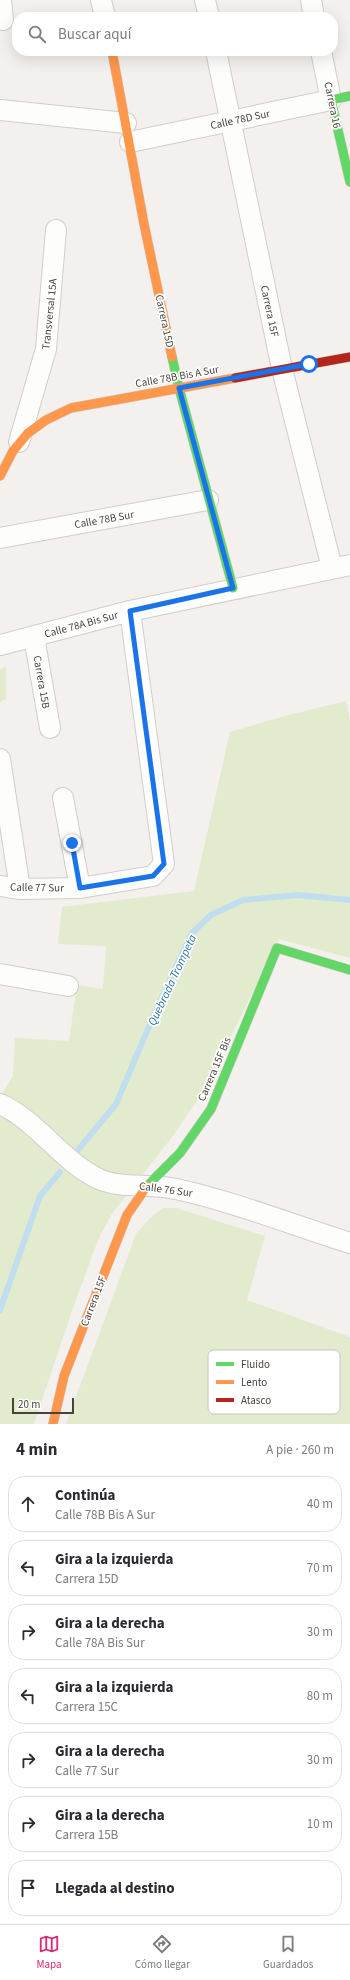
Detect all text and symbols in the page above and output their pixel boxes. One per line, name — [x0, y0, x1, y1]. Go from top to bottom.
search box — [12, 12, 338, 56]
icon: search — [26, 23, 48, 45]
text: Buscar aquí — [58, 24, 131, 45]
street label: Carrera 16 — [320, 81, 345, 130]
street label: Calle 78D Sur — [209, 106, 272, 133]
street label: Transversal 15A — [38, 278, 61, 350]
street label: Carrera 15F — [257, 284, 282, 339]
street label: Carrera 15D — [152, 293, 177, 349]
route start — [300, 355, 318, 373]
street label: Calle 78B Bis A Sur — [134, 362, 220, 391]
street label: Calle 78B Sur — [73, 507, 135, 532]
street label: Calle 78A Bis Sur — [43, 607, 120, 642]
street label: Carrera 15B — [29, 654, 54, 710]
route end — [63, 834, 81, 852]
street label: Calle 77 Sur — [10, 880, 64, 895]
water label: Quebrada Trompeta — [144, 931, 201, 1029]
street label: Carrera 15F Bis — [194, 1034, 235, 1104]
street label: Calle 76 Sur — [138, 1178, 194, 1201]
street label: Carrera 15F — [77, 1273, 110, 1328]
legend — [208, 1350, 340, 1414]
text: Fluido — [241, 1357, 270, 1372]
text: Lento — [241, 1375, 267, 1390]
text: Atasco — [241, 1393, 271, 1408]
scale bar — [12, 1396, 74, 1415]
text: 20 m — [18, 1397, 40, 1412]
text: 4 min — [16, 1438, 57, 1462]
text: A pie · 260 m — [266, 1441, 334, 1459]
text: Continúa — [55, 1485, 116, 1506]
icon: ahead — [17, 1493, 39, 1515]
text: 40 m — [307, 1495, 333, 1513]
text: Calle 78B Bis A Sur — [55, 1506, 155, 1524]
text: Gira a la izquierda — [55, 1549, 174, 1570]
icon: left — [17, 1557, 39, 1579]
text: 70 m — [307, 1559, 333, 1577]
text: Carrera 15D — [55, 1570, 119, 1588]
text: Gira a la derecha — [55, 1613, 165, 1634]
icon: right — [17, 1621, 39, 1643]
text: 30 m — [307, 1623, 333, 1641]
text: Calle 78A Bis Sur — [55, 1634, 145, 1652]
text: Gira a la izquierda — [55, 1677, 174, 1698]
icon: left — [17, 1685, 39, 1707]
text: 80 m — [307, 1687, 333, 1705]
text: Carrera 15C — [55, 1698, 118, 1716]
text: Gira a la derecha — [55, 1741, 165, 1762]
icon: right — [17, 1749, 39, 1771]
text: 30 m — [307, 1751, 333, 1769]
text: Calle 77 Sur — [55, 1762, 119, 1780]
text: Gira a la derecha — [55, 1805, 165, 1826]
icon: right — [17, 1813, 39, 1835]
text: 10 m — [307, 1815, 333, 1833]
text: Carrera 15B — [55, 1826, 118, 1844]
icon: arrive — [17, 1877, 39, 1899]
text: Llegada al destino — [55, 1878, 175, 1899]
tab: Mapa — [37, 1933, 62, 1972]
tab: Cómo llegar — [135, 1933, 190, 1972]
tab: Guardados — [263, 1933, 313, 1972]

